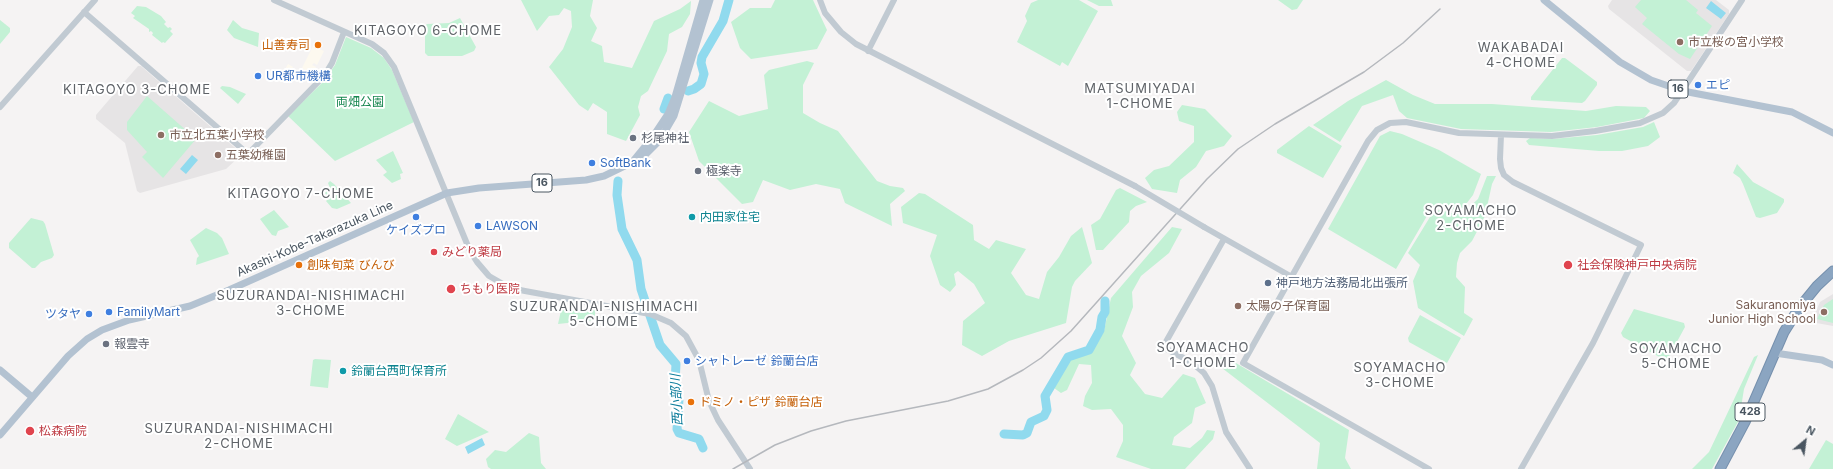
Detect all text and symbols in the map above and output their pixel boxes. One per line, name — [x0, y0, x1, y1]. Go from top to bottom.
district label: KITAGOYO 6-CHOME — [354, 23, 502, 39]
place label: 市立桜の宮小学校 — [1688, 35, 1784, 49]
marker: 市立桜の宮小学校 — [1675, 37, 1685, 47]
place label: 山善寿司 — [262, 38, 310, 52]
marker: 山善寿司 — [313, 40, 323, 50]
district label: WAKABADAI 4-CHOME — [1478, 40, 1564, 71]
place label: UR都市機構 — [266, 69, 331, 83]
marker: UR都市機構 — [253, 71, 263, 81]
place label: エピ — [1706, 78, 1730, 92]
road number: 16 — [1668, 80, 1688, 98]
marker: エピ — [1693, 80, 1703, 90]
district label: MATSUMIYADAI 1-CHOME — [1084, 81, 1196, 112]
district label: KITAGOYO 3-CHOME — [63, 82, 211, 98]
park label: 両畑公園 — [336, 95, 384, 109]
place label: 市立北五葉小学校 — [169, 128, 265, 142]
marker: 市立北五葉小学校 — [156, 130, 166, 140]
place label: 杉尾神社 — [641, 131, 689, 145]
marker: 杉尾神社 — [628, 133, 638, 143]
place label: 五葉幼稚園 — [226, 148, 286, 162]
marker: 五葉幼稚園 — [213, 150, 223, 160]
place label: SoftBank — [600, 156, 651, 170]
marker: SoftBank — [587, 158, 597, 168]
place label: 極楽寺 — [706, 164, 742, 178]
marker: 極楽寺 — [693, 166, 703, 176]
road number: 16 — [532, 174, 552, 192]
district label: KITAGOYO 7-CHOME — [227, 186, 375, 202]
street label: Akashi-Kobe-Takarazuka Line — [235, 198, 395, 280]
district label: SOYAMACHO 2-CHOME — [1424, 203, 1518, 234]
place label: 内田家住宅 — [700, 210, 760, 224]
marker: ケイズプロ — [411, 212, 421, 222]
marker: 内田家住宅 — [687, 212, 697, 222]
place label: LAWSON — [486, 219, 538, 233]
marker: LAWSON — [473, 221, 483, 231]
place label: ケイズプロ — [386, 223, 446, 237]
place label: みどり薬局 — [442, 245, 502, 259]
marker: みどり薬局 — [429, 247, 439, 257]
place label: 創味旬菜 びんび — [307, 258, 394, 272]
place label: 社会保険神戸中央病院 — [1577, 258, 1697, 272]
marker: 社会保険神戸中央病院 — [1562, 259, 1574, 271]
marker: 創味旬菜 びんび — [294, 260, 304, 270]
place label: 神戸地方法務局北出張所 — [1276, 276, 1408, 290]
marker: 神戸地方法務局北出張所 — [1263, 278, 1273, 288]
place label: ちもり医院 — [460, 282, 520, 296]
marker: ちもり医院 — [445, 283, 457, 295]
district label: SUZURANDAI-NISHIMACHI 3-CHOME — [216, 288, 406, 319]
place label: Sakuranomiya Junior High School — [1708, 298, 1816, 326]
district label: SUZURANDAI-NISHIMACHI 5-CHOME — [509, 299, 699, 330]
place label: 太陽の子保育園 — [1246, 299, 1330, 313]
marker: 太陽の子保育園 — [1233, 301, 1243, 311]
place label: FamilyMart — [117, 305, 180, 319]
place label: ツタヤ — [45, 307, 81, 321]
marker: FamilyMart — [104, 307, 114, 317]
marker: Sakuranomiya Junior High School — [1819, 307, 1829, 317]
marker: ツタヤ — [84, 309, 94, 319]
place label: 報雲寺 — [114, 337, 150, 351]
marker: 報雲寺 — [101, 339, 111, 349]
district label: SOYAMACHO 1-CHOME — [1156, 340, 1250, 371]
district label: SOYAMACHO 5-CHOME — [1629, 341, 1723, 372]
place label: シャトレーゼ 鈴蘭台店 — [695, 354, 818, 368]
marker: シャトレーゼ 鈴蘭台店 — [682, 356, 692, 366]
district label: SOYAMACHO 3-CHOME — [1353, 360, 1447, 391]
place label: 鈴蘭台西町保育所 — [351, 364, 447, 378]
marker: 鈴蘭台西町保育所 — [338, 366, 348, 376]
water label: 西小部川 — [668, 374, 686, 426]
place label: ドミノ・ピザ 鈴蘭台店 — [699, 395, 822, 409]
marker: ドミノ・ピザ 鈴蘭台店 — [686, 397, 696, 407]
road number: 428 — [1735, 403, 1765, 421]
district label: SUZURANDAI-NISHIMACHI 2-CHOME — [144, 421, 334, 452]
north arrow — [1785, 421, 1825, 461]
text: N — [1804, 422, 1818, 439]
place label: 松森病院 — [39, 424, 87, 438]
marker: 松森病院 — [24, 425, 36, 437]

